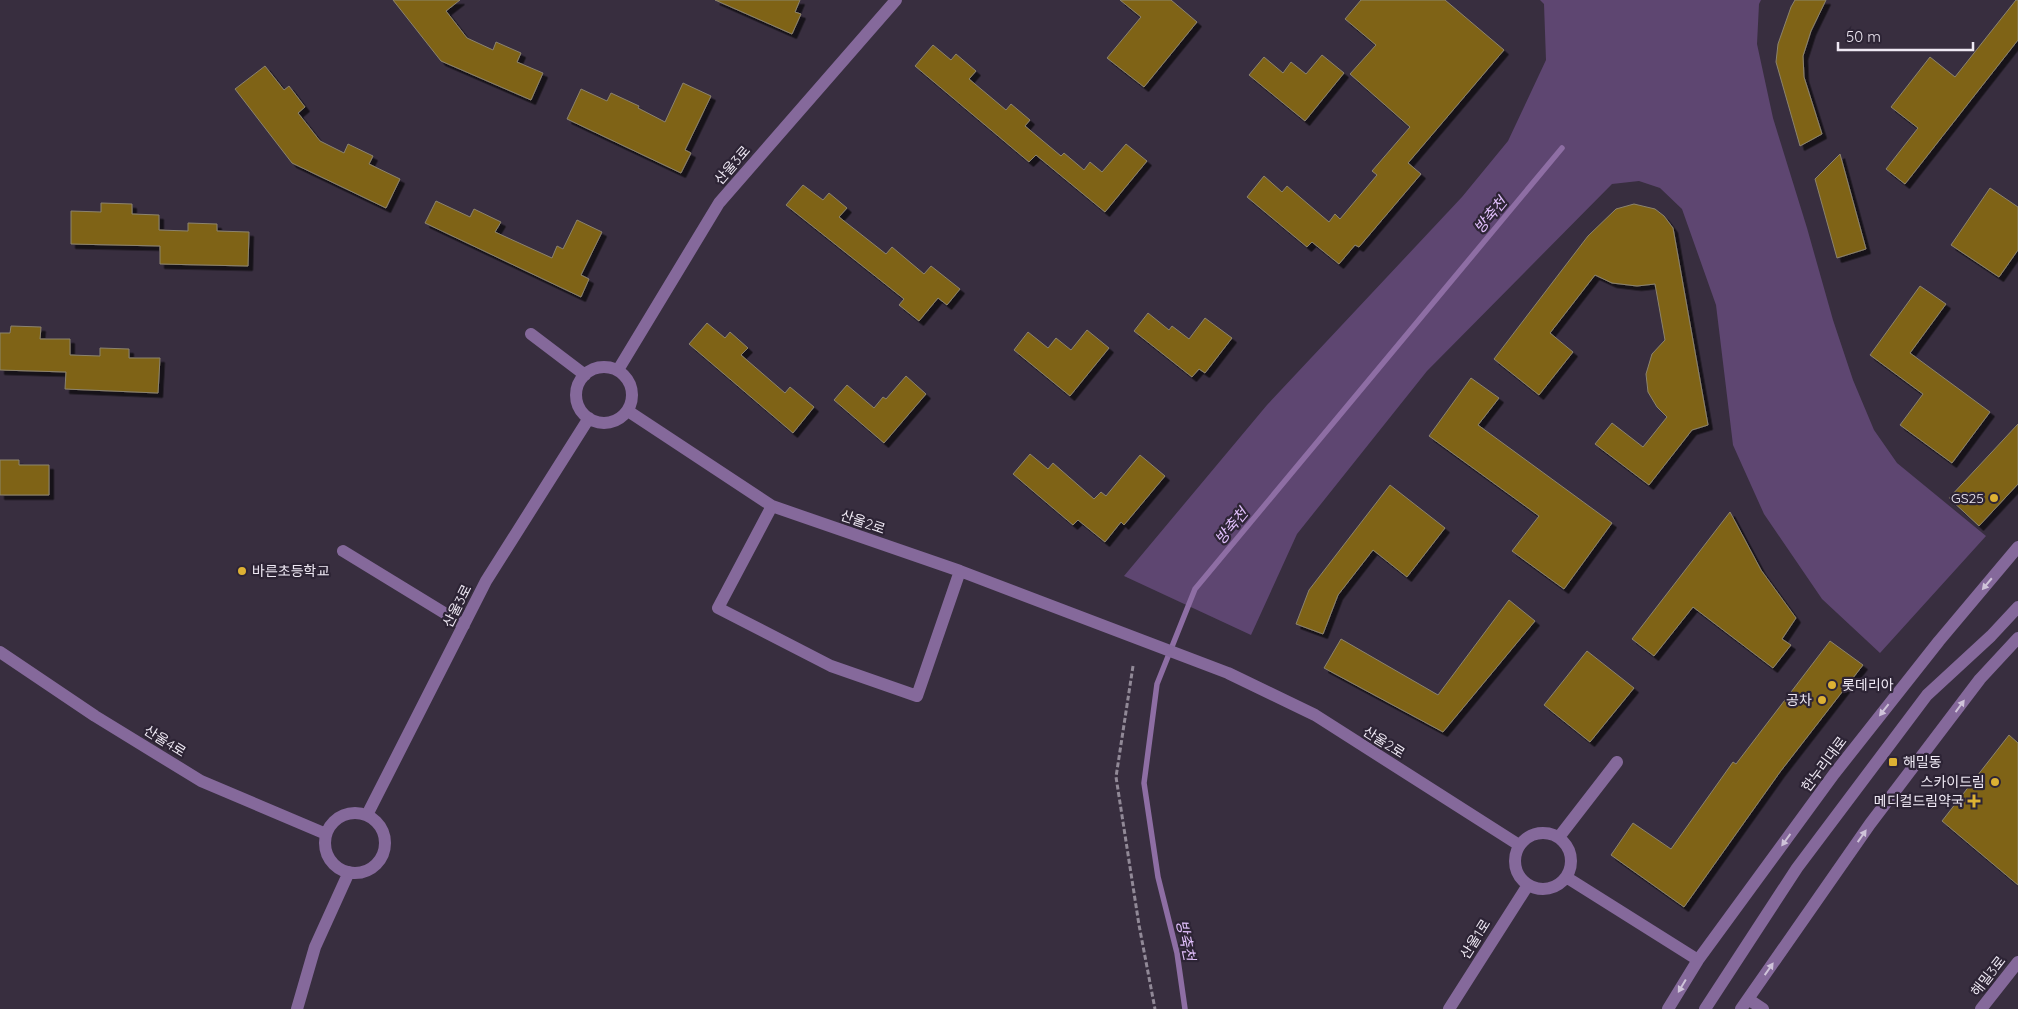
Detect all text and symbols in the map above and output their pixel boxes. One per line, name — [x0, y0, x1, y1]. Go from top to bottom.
scale bar — [1838, 20, 1973, 52]
text: 50 m — [1846, 27, 1881, 46]
street label: 산울3로 — [710, 142, 754, 188]
water label: 방축천 — [1469, 191, 1512, 237]
place label: GS25 — [1951, 489, 1984, 507]
marker: GS25 — [1988, 492, 2000, 504]
water label: 방축천 — [1210, 502, 1253, 548]
street label: 산울2로 — [838, 506, 888, 538]
place label: 바른초등학교 — [252, 562, 329, 580]
marker: 바른초등학교 — [236, 565, 248, 577]
one-way arrow — [1981, 578, 1992, 591]
street label: 산울3로 — [439, 581, 476, 631]
place label: 롯데리아 — [1842, 676, 1894, 694]
marker: 롯데리아 — [1826, 679, 1838, 691]
place label: 공차 — [1786, 691, 1812, 709]
marker: 공차 — [1816, 694, 1828, 706]
one-way arrow — [1955, 699, 1965, 713]
one-way arrow — [1879, 704, 1890, 717]
street label: 산울4로 — [141, 721, 189, 761]
street label: 산울2로 — [1360, 722, 1409, 762]
street label: 한누리대로 — [1797, 733, 1851, 795]
place label: 해밀동 — [1903, 753, 1942, 771]
marker: 해밀동 — [1887, 756, 1899, 768]
place label: 스카이드림 — [1921, 773, 1985, 791]
marker: 스카이드림 — [1989, 776, 2001, 788]
place label: 메디컬드림약국 — [1874, 792, 1964, 810]
marker: 메디컬드림약국 — [1968, 795, 1980, 807]
one-way arrow — [1857, 829, 1867, 843]
one-way arrow — [1781, 833, 1791, 847]
street label: 산울1로 — [1456, 916, 1494, 962]
water label: 방축천 — [1172, 918, 1200, 964]
street label: 해밀3로 — [1967, 952, 2009, 1000]
one-way arrow — [1764, 962, 1774, 976]
one-way arrow — [1677, 980, 1686, 993]

